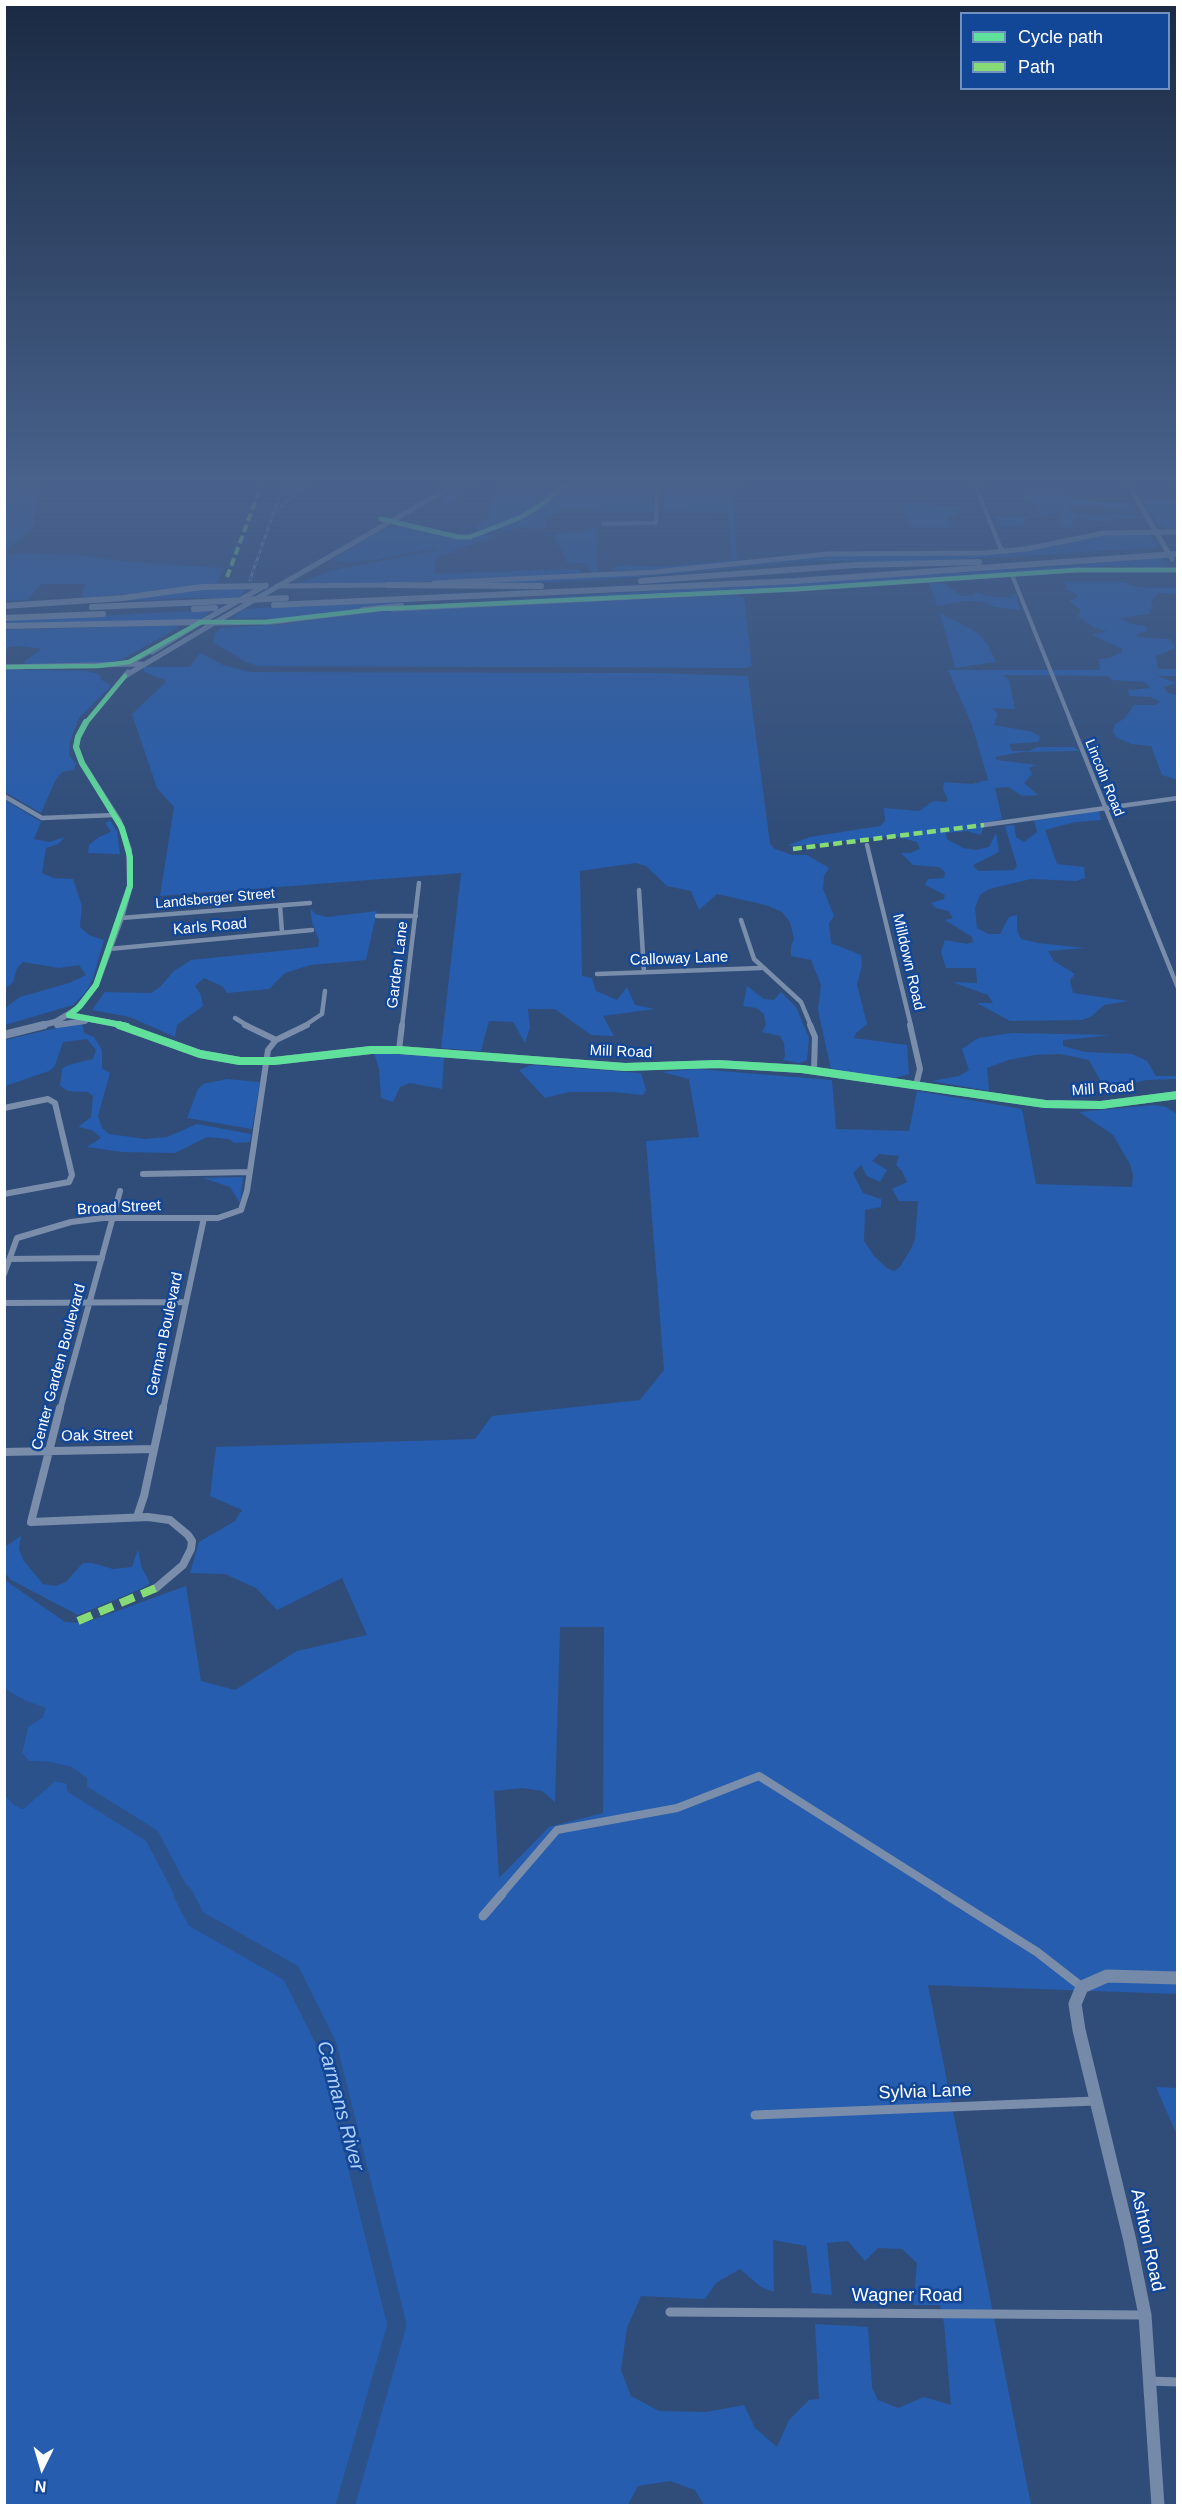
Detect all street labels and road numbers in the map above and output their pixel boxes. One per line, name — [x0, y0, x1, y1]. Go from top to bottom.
street label: Lincoln Road — [1081, 737, 1127, 819]
street label: Landsberger Street — [155, 885, 275, 913]
street label: Milldown Road — [888, 912, 928, 1012]
street label: Karls Road — [172, 915, 248, 939]
street label: Garden Lane — [384, 920, 412, 1010]
street label: Calloway Lane — [630, 948, 728, 970]
street label: Mill Road — [589, 1042, 653, 1062]
street label: Mill Road — [1071, 1078, 1135, 1100]
street label: Broad Street — [76, 1197, 162, 1219]
street label: German Boulevard — [143, 1271, 187, 1397]
street label: Center Garden Boulevard — [28, 1282, 90, 1452]
street label: Oak Street — [61, 1426, 133, 1446]
street label: Sylvia Lane — [878, 2080, 972, 2104]
street label: Ashton Road — [1126, 2187, 1168, 2293]
street label: Wagner Road — [852, 2285, 962, 2307]

